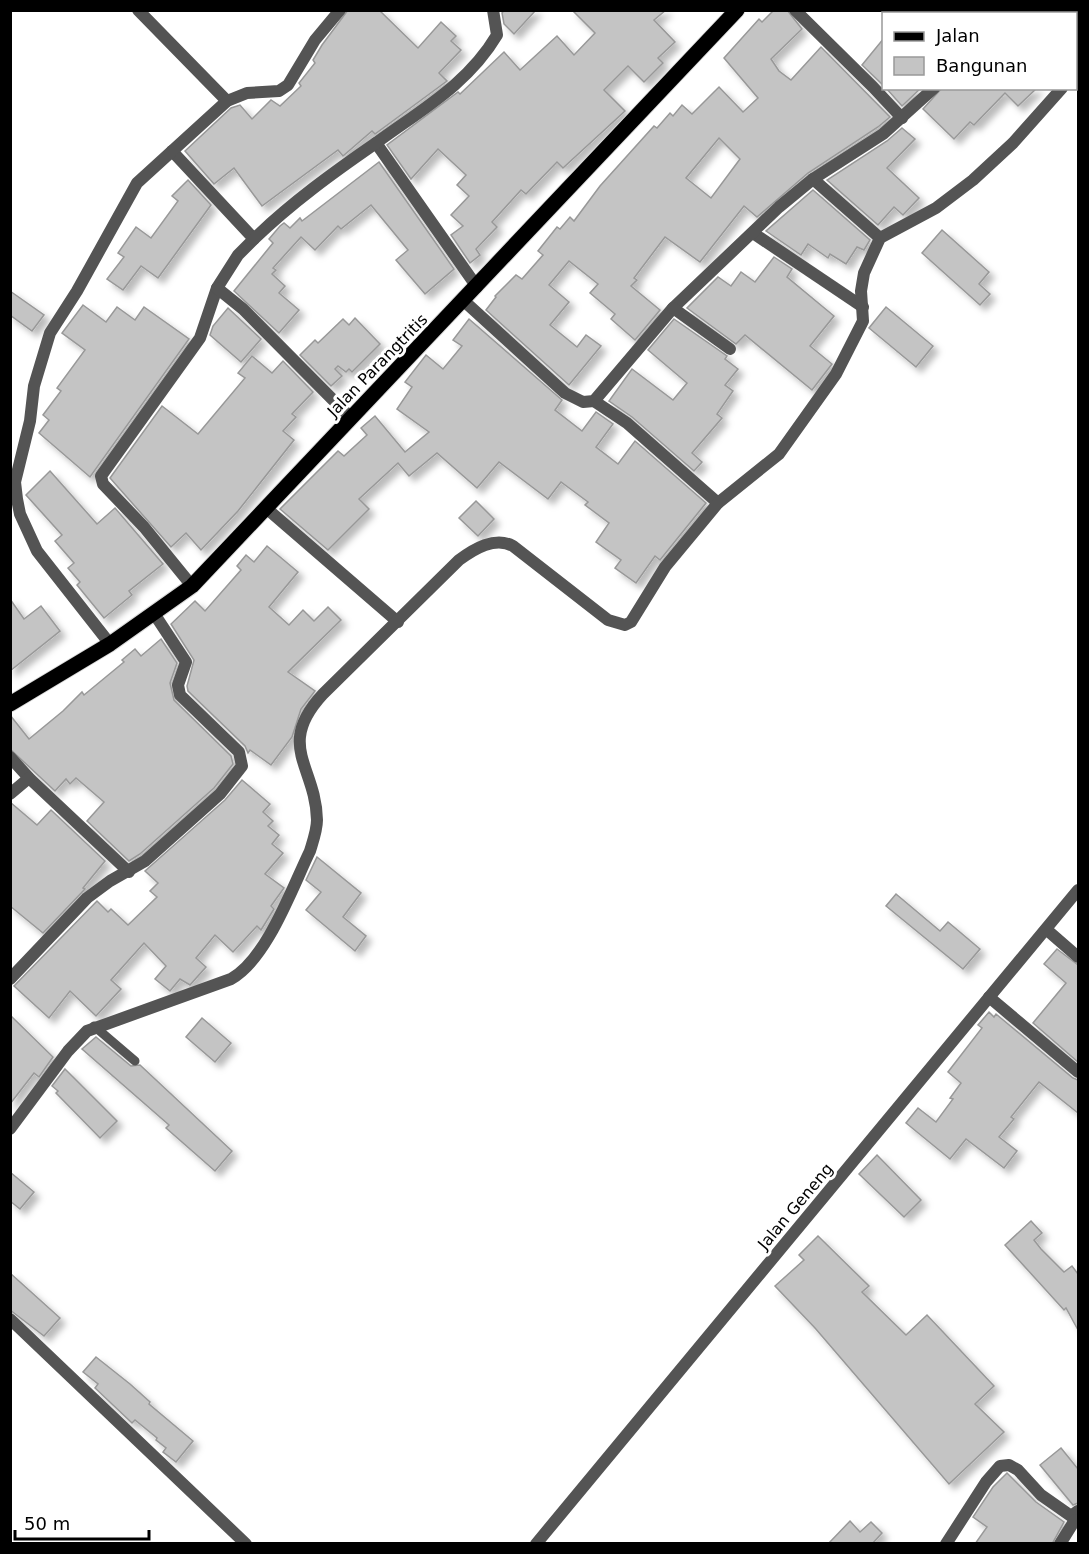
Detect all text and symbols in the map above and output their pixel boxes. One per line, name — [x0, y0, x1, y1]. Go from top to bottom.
legend — [882, 12, 1077, 90]
text: Jalan — [935, 25, 980, 46]
text: Bangunan — [936, 55, 1027, 76]
street label: Jalan Parangtritis — [323, 310, 431, 421]
street label: Jalan Geneng — [753, 1159, 837, 1254]
scale bar — [15, 1503, 148, 1541]
text: 50 m — [24, 1513, 70, 1534]

